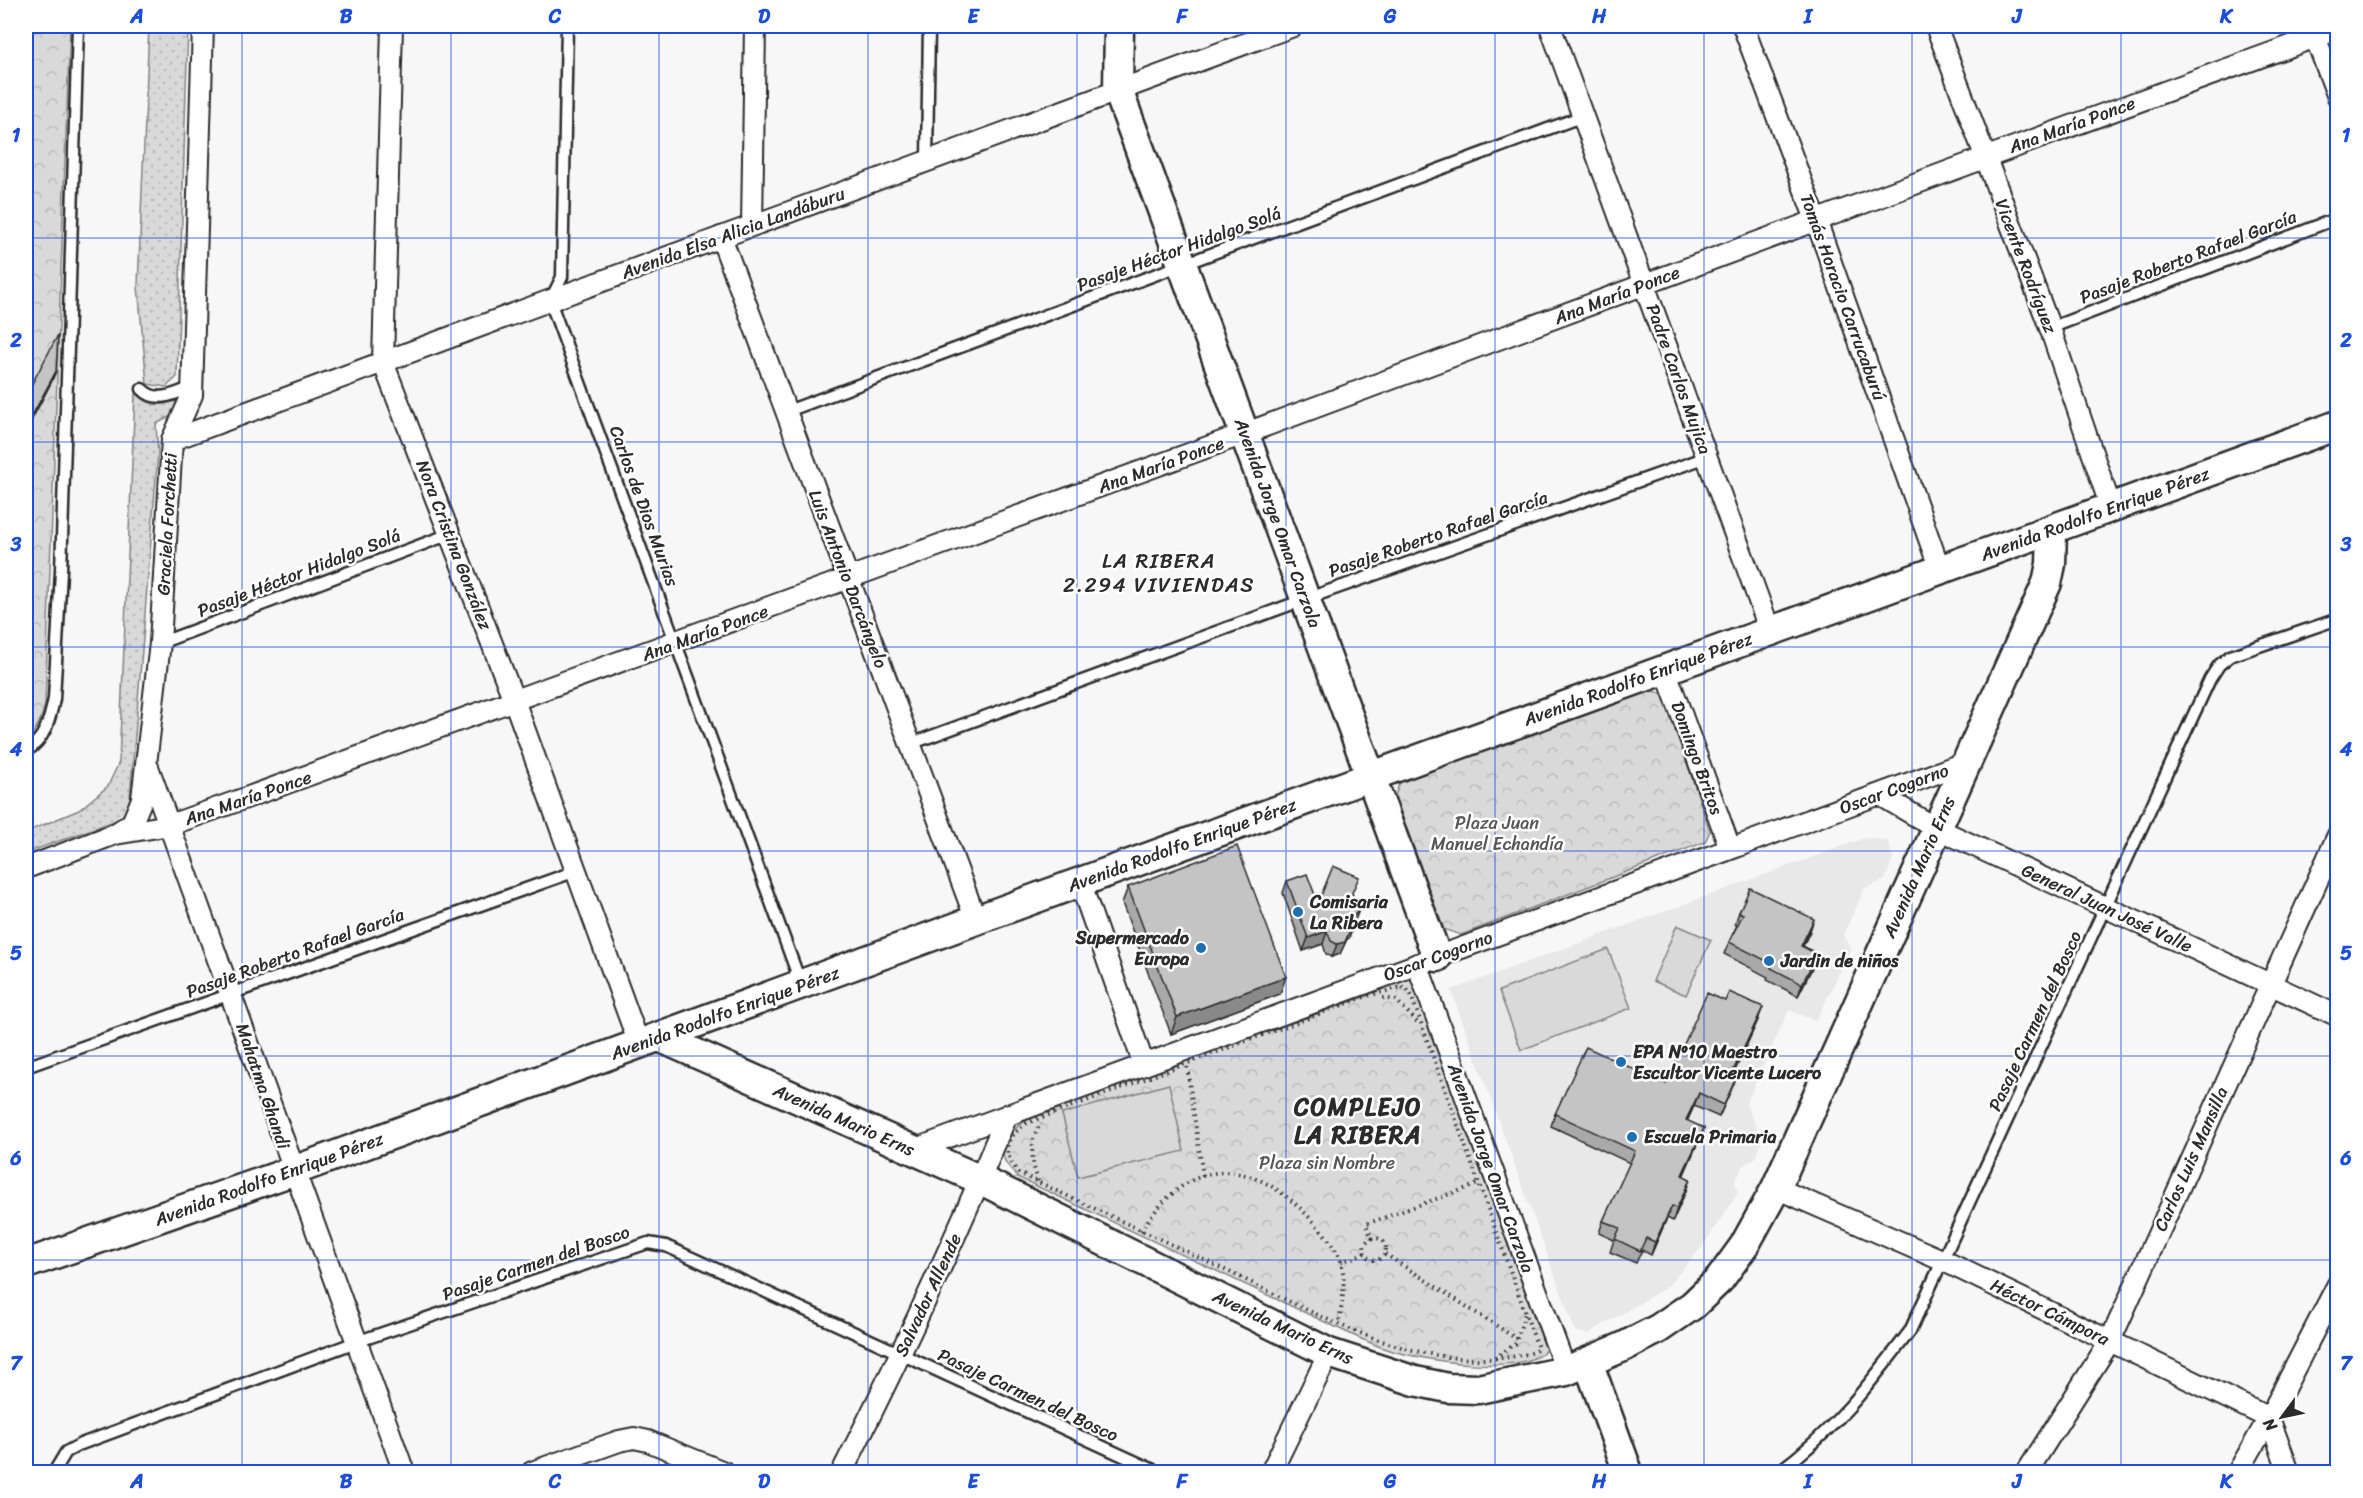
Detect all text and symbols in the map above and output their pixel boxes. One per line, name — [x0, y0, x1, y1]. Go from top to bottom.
text: A — [129, 0, 144, 34]
text: B — [340, 0, 353, 34]
text: C — [548, 0, 562, 34]
text: D — [758, 0, 771, 34]
text: E — [967, 0, 980, 34]
text: F — [1176, 0, 1189, 34]
text: G — [1383, 0, 1397, 34]
text: H — [1591, 0, 1607, 34]
text: I — [1803, 0, 1814, 34]
text: J — [2011, 0, 2023, 34]
text: K — [2219, 0, 2234, 34]
street label: Ana María Ponce — [2003, 87, 2140, 163]
text: 1 — [12, 118, 21, 153]
text: 1 — [2342, 118, 2351, 153]
street label: Avenida Elsa Alicia Landáburu — [616, 177, 850, 289]
street label: Tomás Horacio Carrucaburú — [1791, 189, 1896, 405]
street label: Vicente Rodríguez — [1986, 194, 2067, 338]
street label: Pasaje Héctor Hidalgo Solá — [1072, 197, 1286, 301]
street label: Pasaje Roberto Rafael García — [2075, 200, 2302, 313]
street label: Ana María Ponce — [1548, 256, 1685, 334]
street label: Padre Carlos Mujica — [1637, 299, 1721, 459]
text: 2 — [9, 323, 22, 358]
text: 2 — [2339, 323, 2352, 358]
street label: Avenida Jorge Omar Carzola — [1225, 413, 1331, 632]
street label: Carlos de Dios Murias — [600, 421, 688, 592]
street label: Ana María Ponce — [1092, 427, 1229, 503]
street label: Graciela Forchetti — [147, 451, 187, 596]
street label: Nora Cristina González — [407, 455, 501, 635]
street label: Avenida Rodolfo Enrique Pérez — [1975, 457, 2214, 571]
street label: Pasaje Roberto Rafael García — [1324, 481, 1553, 587]
street label: Luis Antonio Darcángelo — [799, 485, 897, 673]
street label: Pasaje Héctor Hidalgo Solá — [193, 519, 405, 627]
text: 3 — [10, 527, 22, 562]
text: 3 — [2340, 527, 2352, 562]
district label: LA RIBERA 2.294 VIVIENDAS — [1063, 542, 1255, 604]
street label: Ana María Ponce — [636, 595, 773, 671]
street label: Avenida Rodolfo Enrique Pérez — [1518, 622, 1757, 736]
street label: Domingo Britos — [1662, 697, 1733, 820]
text: 4 — [9, 732, 23, 767]
text: 4 — [2339, 732, 2353, 767]
street label: Oscar Cogorno — [1835, 754, 1953, 824]
street label: Ana María Ponce — [179, 761, 316, 835]
street label: Avenida Rodolfo Enrique Pérez — [1062, 788, 1301, 902]
street label: Avenida Mario Erns — [1873, 790, 1965, 944]
park label: Plaza Juan Manuel Echandía — [1431, 807, 1564, 860]
street label: General Juan José Valle — [2016, 854, 2198, 962]
place label: Comisaria La Ribera — [1309, 886, 1389, 939]
street label: Pasaje Roberto Rafael García — [181, 898, 410, 1007]
marker: Comisaria La Ribera — [1291, 905, 1305, 919]
street label: Oscar Cogorno — [1379, 921, 1497, 991]
place label: Supermercado Europa — [1074, 922, 1190, 975]
street label: Pasaje Carmen del Bosco — [1979, 925, 2091, 1117]
text: 5 — [10, 936, 22, 971]
text: 5 — [2340, 936, 2352, 971]
marker: Supermercado Europa — [1194, 941, 1208, 955]
place label: Jardin de niños — [1780, 945, 1899, 977]
marker: Jardin de niños — [1762, 954, 1776, 968]
street label: Avenida Rodolfo Enrique Pérez — [605, 956, 844, 1070]
street label: Mahatma Ghandi — [226, 1019, 300, 1154]
place label: EPA Nº10 Maestro Escultor Vicente Lucero — [1633, 1036, 1822, 1089]
marker: EPA Nº10 Maestro Escultor Vicente Lucero — [1614, 1055, 1628, 1069]
street label: Avenida Jorge Omar Carzola — [1438, 1058, 1544, 1277]
street label: Avenida Mario Erns — [767, 1074, 921, 1166]
street label: Carlos Luis Mansilla — [2145, 1081, 2237, 1237]
district label: COMPLEJO LA RIBERA — [1293, 1086, 1422, 1156]
place label: Escuela Primaria — [1644, 1121, 1777, 1153]
street label: Avenida Rodolfo Enrique Pérez — [149, 1122, 388, 1236]
marker: Escuela Primaria — [1625, 1130, 1639, 1144]
text: 6 — [9, 1141, 22, 1176]
text: 6 — [2339, 1141, 2352, 1176]
park label: Plaza sin Nombre — [1259, 1147, 1395, 1179]
street label: Pasaje Carmen del Bosco — [438, 1216, 634, 1310]
street label: Salvador Allende — [885, 1228, 971, 1362]
street label: Héctor Cámpora — [1985, 1269, 2116, 1355]
street label: Avenida Mario Erns — [1206, 1280, 1359, 1374]
street label: Pasaje Carmen del Bosco — [932, 1339, 1124, 1451]
text: 7 — [10, 1346, 23, 1381]
text: 7 — [2340, 1346, 2353, 1381]
north arrow — [2252, 1387, 2312, 1447]
text: N — [2254, 1412, 2286, 1438]
text: A — [129, 1464, 144, 1498]
text: B — [340, 1464, 353, 1498]
text: C — [548, 1464, 562, 1498]
text: D — [758, 1464, 771, 1498]
text: E — [967, 1464, 980, 1498]
text: F — [1176, 1464, 1189, 1498]
text: G — [1383, 1464, 1397, 1498]
text: H — [1591, 1464, 1607, 1498]
text: I — [1803, 1464, 1814, 1498]
text: J — [2011, 1464, 2023, 1498]
text: K — [2219, 1464, 2234, 1498]

